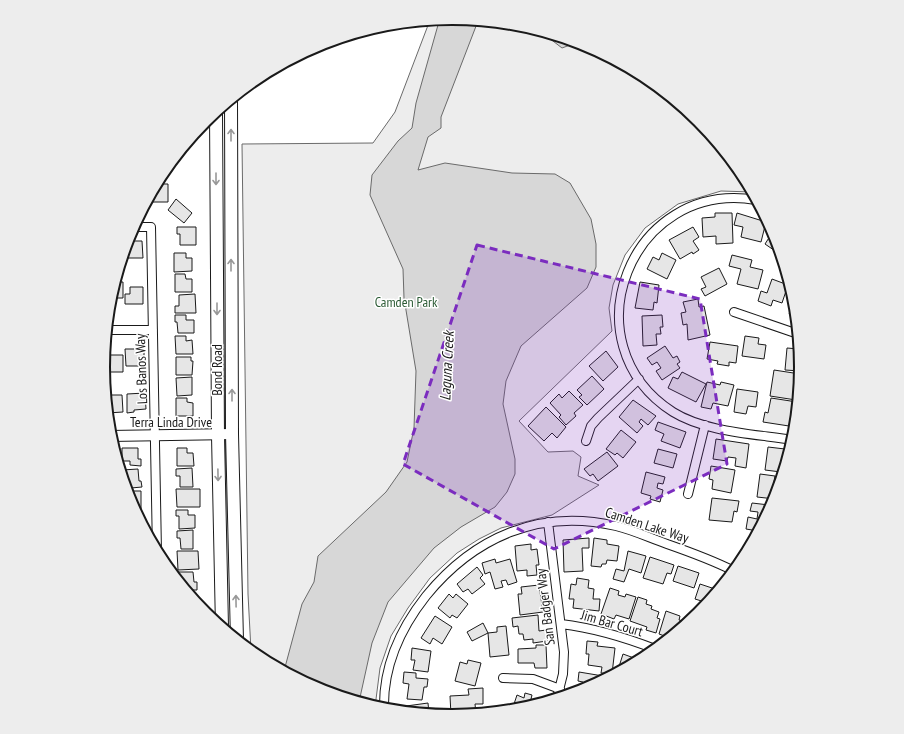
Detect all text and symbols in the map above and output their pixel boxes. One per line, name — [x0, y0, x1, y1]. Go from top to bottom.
one-way arrow — [227, 129, 235, 142]
one-way arrow — [212, 172, 220, 185]
one-way arrow — [227, 259, 235, 272]
park label: Camden Park — [375, 293, 438, 311]
one-way arrow — [213, 302, 221, 315]
water label: Laguna Creek — [435, 329, 458, 401]
street label: Los Banos Way — [131, 333, 151, 405]
street label: Bond Road — [208, 344, 226, 396]
one-way arrow — [228, 389, 236, 402]
street label: Terra Linda Drive — [130, 413, 212, 431]
one-way arrow — [215, 468, 222, 481]
street label: Camden Lake Way — [603, 503, 692, 547]
street label: San Badger Way — [531, 567, 559, 646]
one-way arrow — [232, 595, 240, 608]
street label: Jim Bar Court — [578, 605, 645, 640]

